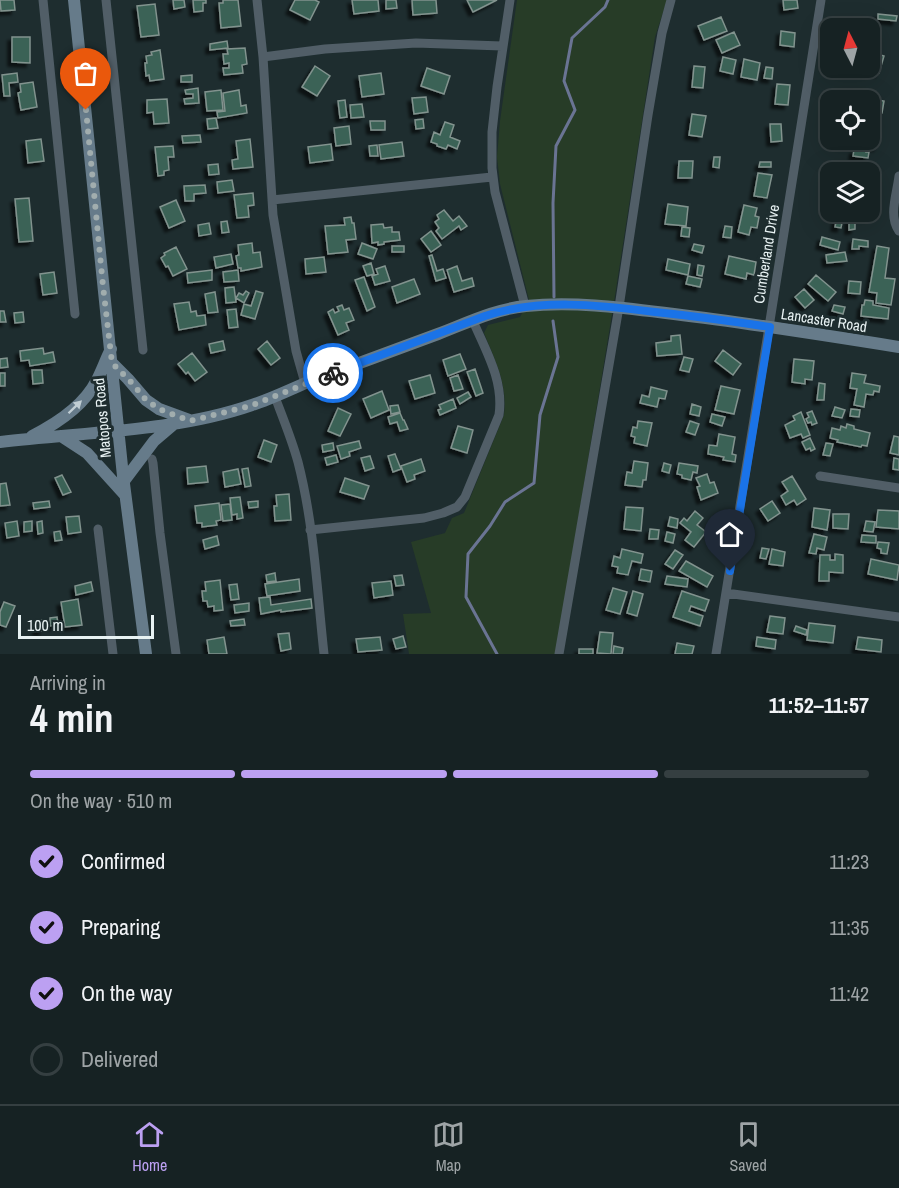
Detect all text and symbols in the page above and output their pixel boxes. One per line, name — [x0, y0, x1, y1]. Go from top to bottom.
north arrow — [820, 18, 880, 78]
map controls — [820, 18, 880, 222]
pin — [60, 48, 111, 110]
icon: bag — [69, 57, 102, 90]
button: locate — [820, 90, 880, 150]
button: layers — [820, 162, 880, 222]
street label: Cumberland Drive — [748, 203, 784, 305]
street label: Lancaster Road — [779, 303, 869, 337]
courier — [303, 343, 363, 403]
icon: bike — [317, 357, 350, 390]
street label: Matopos Road — [88, 377, 116, 459]
one-way arrow — [67, 401, 81, 415]
pin — [704, 509, 755, 571]
icon: home — [713, 518, 746, 551]
scale bar — [18, 612, 154, 640]
text: 100 m — [27, 614, 63, 636]
text: Arriving in — [30, 669, 106, 696]
text: 11:52–11:57 — [769, 690, 869, 720]
text: 4 min — [30, 692, 114, 744]
text: On the way · 510 m — [30, 787, 172, 814]
icon: check — [30, 845, 63, 878]
text: Confirmed — [81, 846, 165, 876]
text: 11:23 — [829, 848, 869, 875]
icon: check — [30, 911, 63, 944]
text: Preparing — [81, 912, 160, 942]
text: 11:35 — [829, 914, 869, 941]
icon: check — [30, 977, 63, 1010]
text: On the way — [81, 978, 172, 1008]
text: 11:42 — [829, 980, 869, 1007]
text: Delivered — [81, 1044, 158, 1074]
tab: Home — [132, 1118, 167, 1176]
tab: Map — [432, 1118, 465, 1176]
tab: Saved — [729, 1118, 767, 1176]

